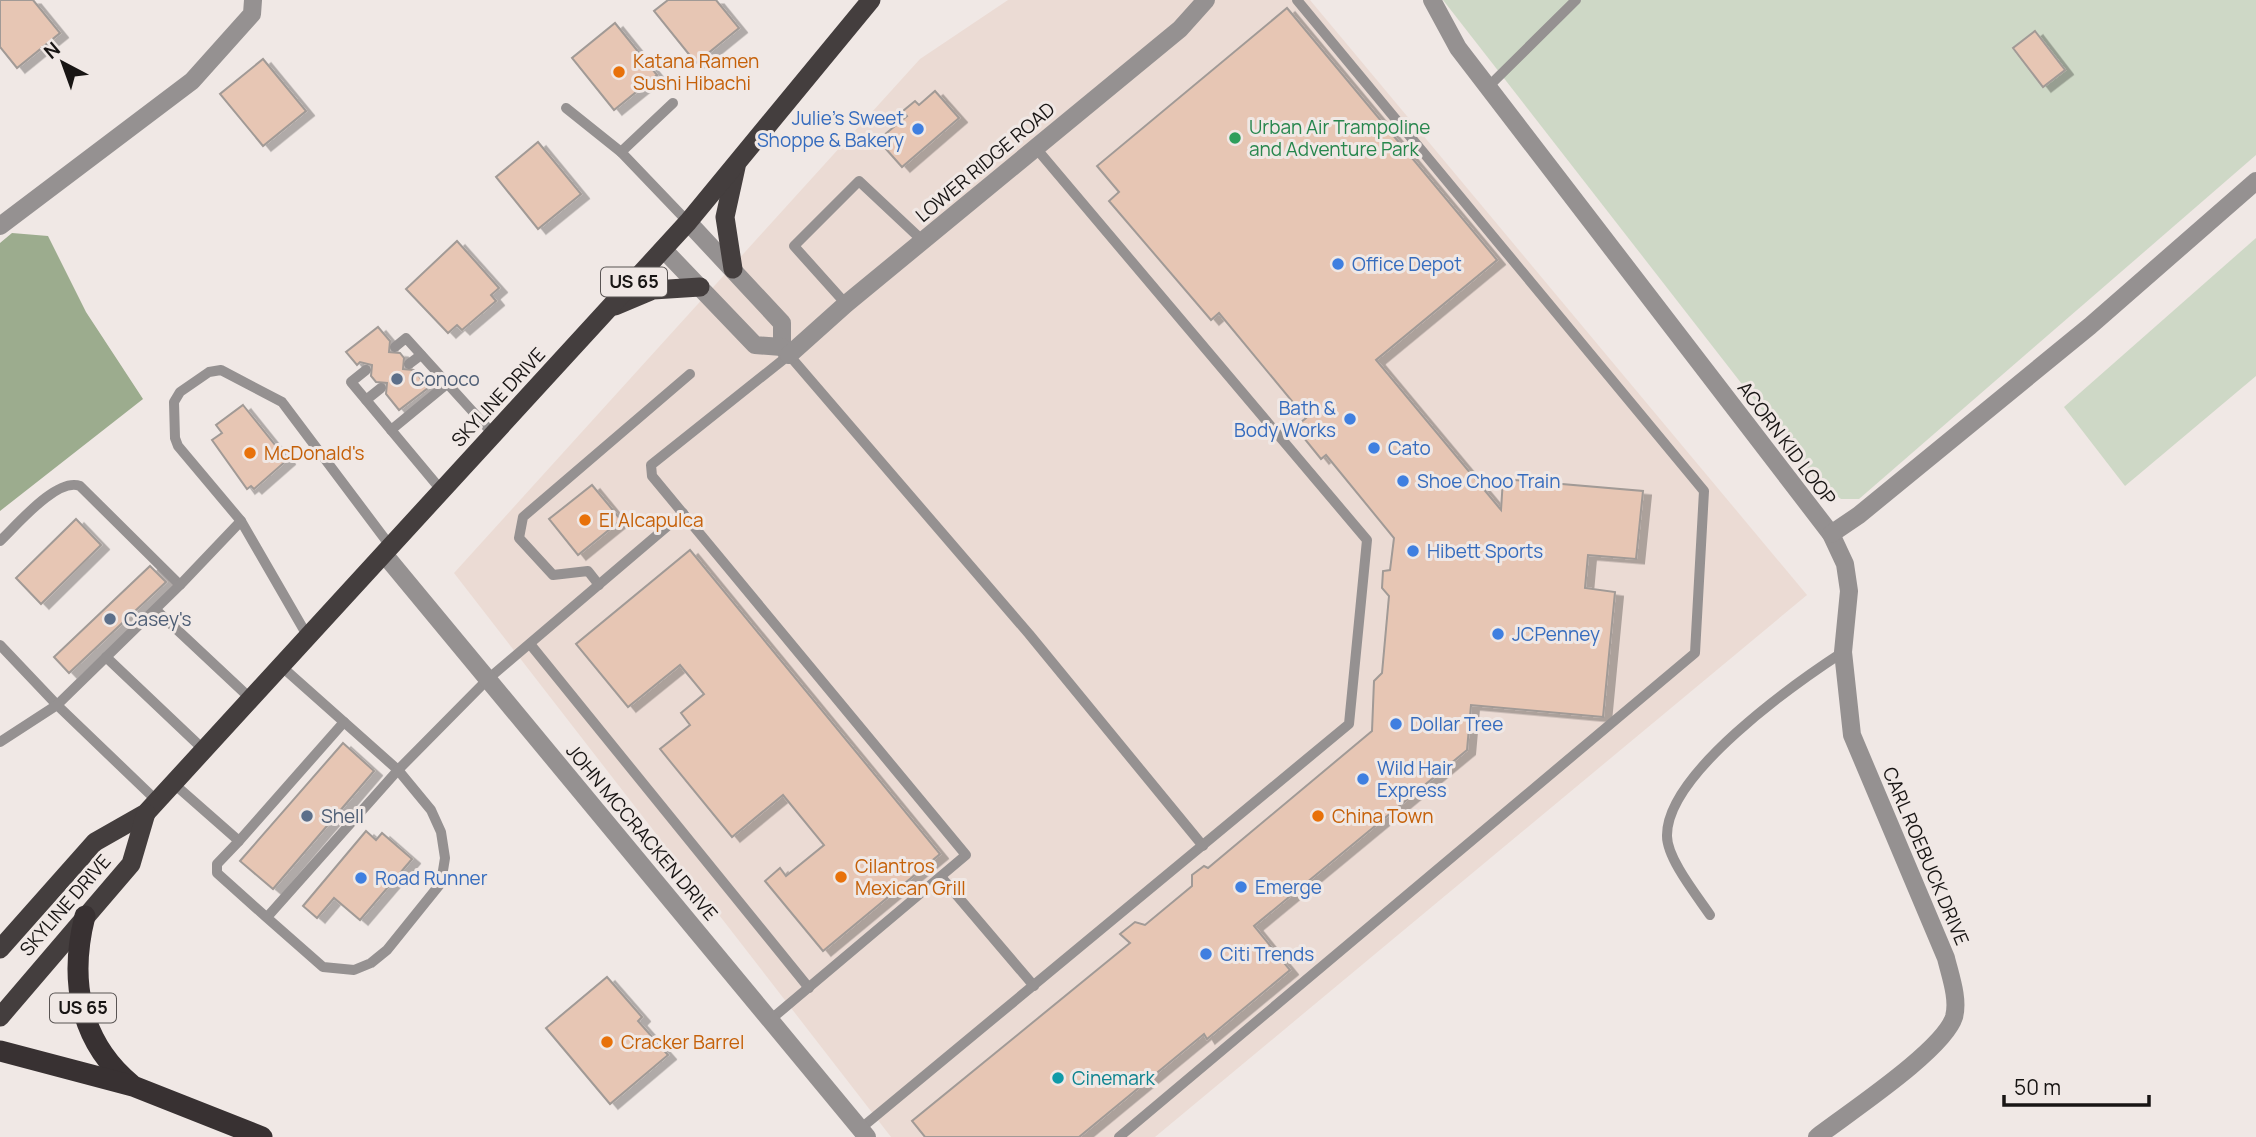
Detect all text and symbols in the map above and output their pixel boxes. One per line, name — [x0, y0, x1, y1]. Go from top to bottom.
north arrow — [28, 28, 98, 98]
text: N — [38, 36, 66, 64]
place label: Katana Ramen Sushi Hibachi — [633, 48, 759, 96]
marker: Katana Ramen Sushi Hibachi — [611, 64, 627, 80]
street label: LOWER RIDGE ROAD — [910, 96, 1060, 228]
place label: Julie's Sweet Shoppe & Bakery — [757, 105, 904, 153]
place label: Urban Air Trampoline and Adventure Park — [1249, 114, 1430, 162]
marker: Julie's Sweet Shoppe & Bakery — [910, 121, 926, 137]
marker: Urban Air Trampoline and Adventure Park — [1227, 130, 1243, 146]
place label: Office Depot — [1352, 251, 1462, 277]
marker: Office Depot — [1330, 256, 1346, 272]
road number: US 65 — [601, 268, 667, 296]
street label: SKYLINE DRIVE — [445, 342, 551, 452]
place label: Conoco — [411, 366, 480, 392]
marker: Conoco — [389, 371, 405, 387]
street label: ACORN KID LOOP — [1732, 376, 1842, 510]
place label: Bath & Body Works — [1234, 395, 1337, 443]
marker: Bath & Body Works — [1342, 411, 1358, 427]
place label: Cato — [1388, 435, 1431, 461]
place label: McDonald's — [264, 440, 365, 466]
marker: Cato — [1366, 440, 1382, 456]
marker: McDonald's — [242, 445, 258, 461]
place label: Shoe Choo Train — [1417, 468, 1560, 494]
marker: Shoe Choo Train — [1395, 473, 1411, 489]
place label: El Alcapulca — [599, 507, 704, 533]
marker: El Alcapulca — [577, 512, 593, 528]
place label: Hibett Sports — [1427, 538, 1543, 564]
marker: Hibett Sports — [1405, 543, 1421, 559]
place label: Casey's — [124, 606, 192, 632]
marker: Casey's — [102, 611, 118, 627]
place label: JCPenney — [1512, 621, 1600, 647]
marker: JCPenney — [1490, 626, 1506, 642]
place label: Dollar Tree — [1410, 711, 1503, 737]
marker: Dollar Tree — [1388, 716, 1404, 732]
street label: JOHN MCCRACKEN DRIVE — [560, 738, 724, 926]
place label: Wild Hair Express — [1377, 755, 1453, 803]
street label: CARL ROEBUCK DRIVE — [1877, 763, 1975, 949]
marker: Wild Hair Express — [1355, 771, 1371, 787]
place label: Shell — [321, 803, 364, 829]
place label: China Town — [1332, 803, 1434, 829]
marker: Shell — [299, 808, 315, 824]
marker: China Town — [1310, 808, 1326, 824]
street label: SKYLINE DRIVE — [14, 849, 116, 961]
place label: Cilantros Mexican Grill — [855, 853, 966, 901]
place label: Road Runner — [375, 865, 488, 891]
marker: Cilantros Mexican Grill — [833, 869, 849, 885]
marker: Road Runner — [353, 870, 369, 886]
place label: Emerge — [1255, 874, 1322, 900]
marker: Emerge — [1233, 879, 1249, 895]
place label: Citi Trends — [1220, 941, 1314, 967]
marker: Citi Trends — [1198, 946, 1214, 962]
road number: US 65 — [50, 993, 116, 1023]
place label: Cracker Barrel — [621, 1029, 744, 1055]
marker: Cracker Barrel — [599, 1034, 615, 1050]
scale bar — [2004, 1064, 2149, 1108]
place label: Cinemark — [1072, 1065, 1156, 1091]
marker: Cinemark — [1050, 1070, 1066, 1086]
text: 50 m — [2014, 1073, 2061, 1101]

